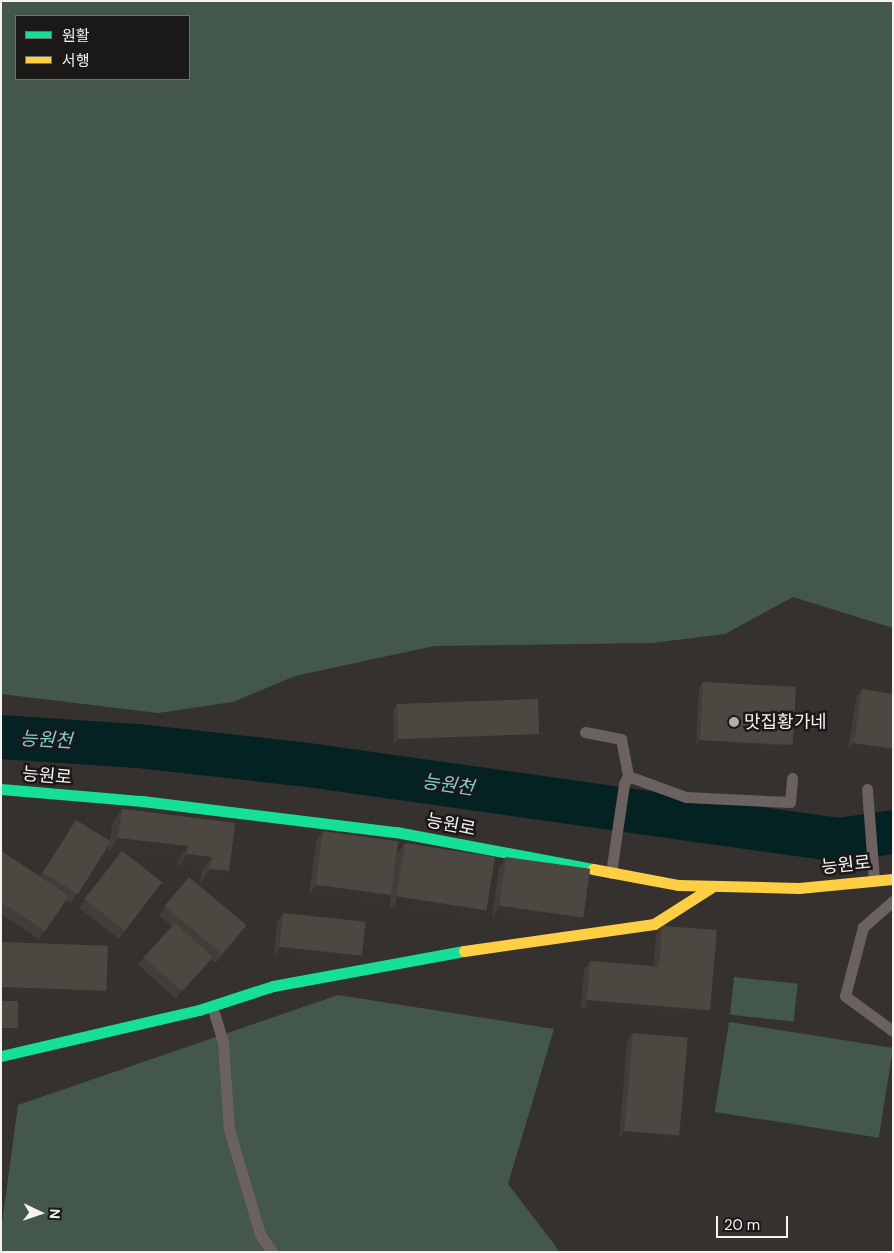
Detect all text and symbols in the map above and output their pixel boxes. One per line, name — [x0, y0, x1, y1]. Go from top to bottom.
legend — [15, 15, 190, 80]
text: 원활 — [62, 26, 90, 46]
text: 서행 — [62, 51, 90, 71]
place label: 맛집황가네 — [744, 711, 827, 733]
marker: 맛집황가네 — [728, 716, 740, 728]
water label: 능원천 — [19, 727, 73, 753]
street label: 능원로 — [21, 763, 73, 789]
water label: 능원천 — [420, 770, 476, 800]
street label: 능원로 — [425, 810, 477, 840]
street label: 능원로 — [820, 852, 872, 878]
north arrow — [15, 1188, 65, 1238]
scale bar — [719, 1206, 792, 1238]
text: N — [46, 1208, 64, 1219]
text: 20 m — [724, 1215, 760, 1235]

